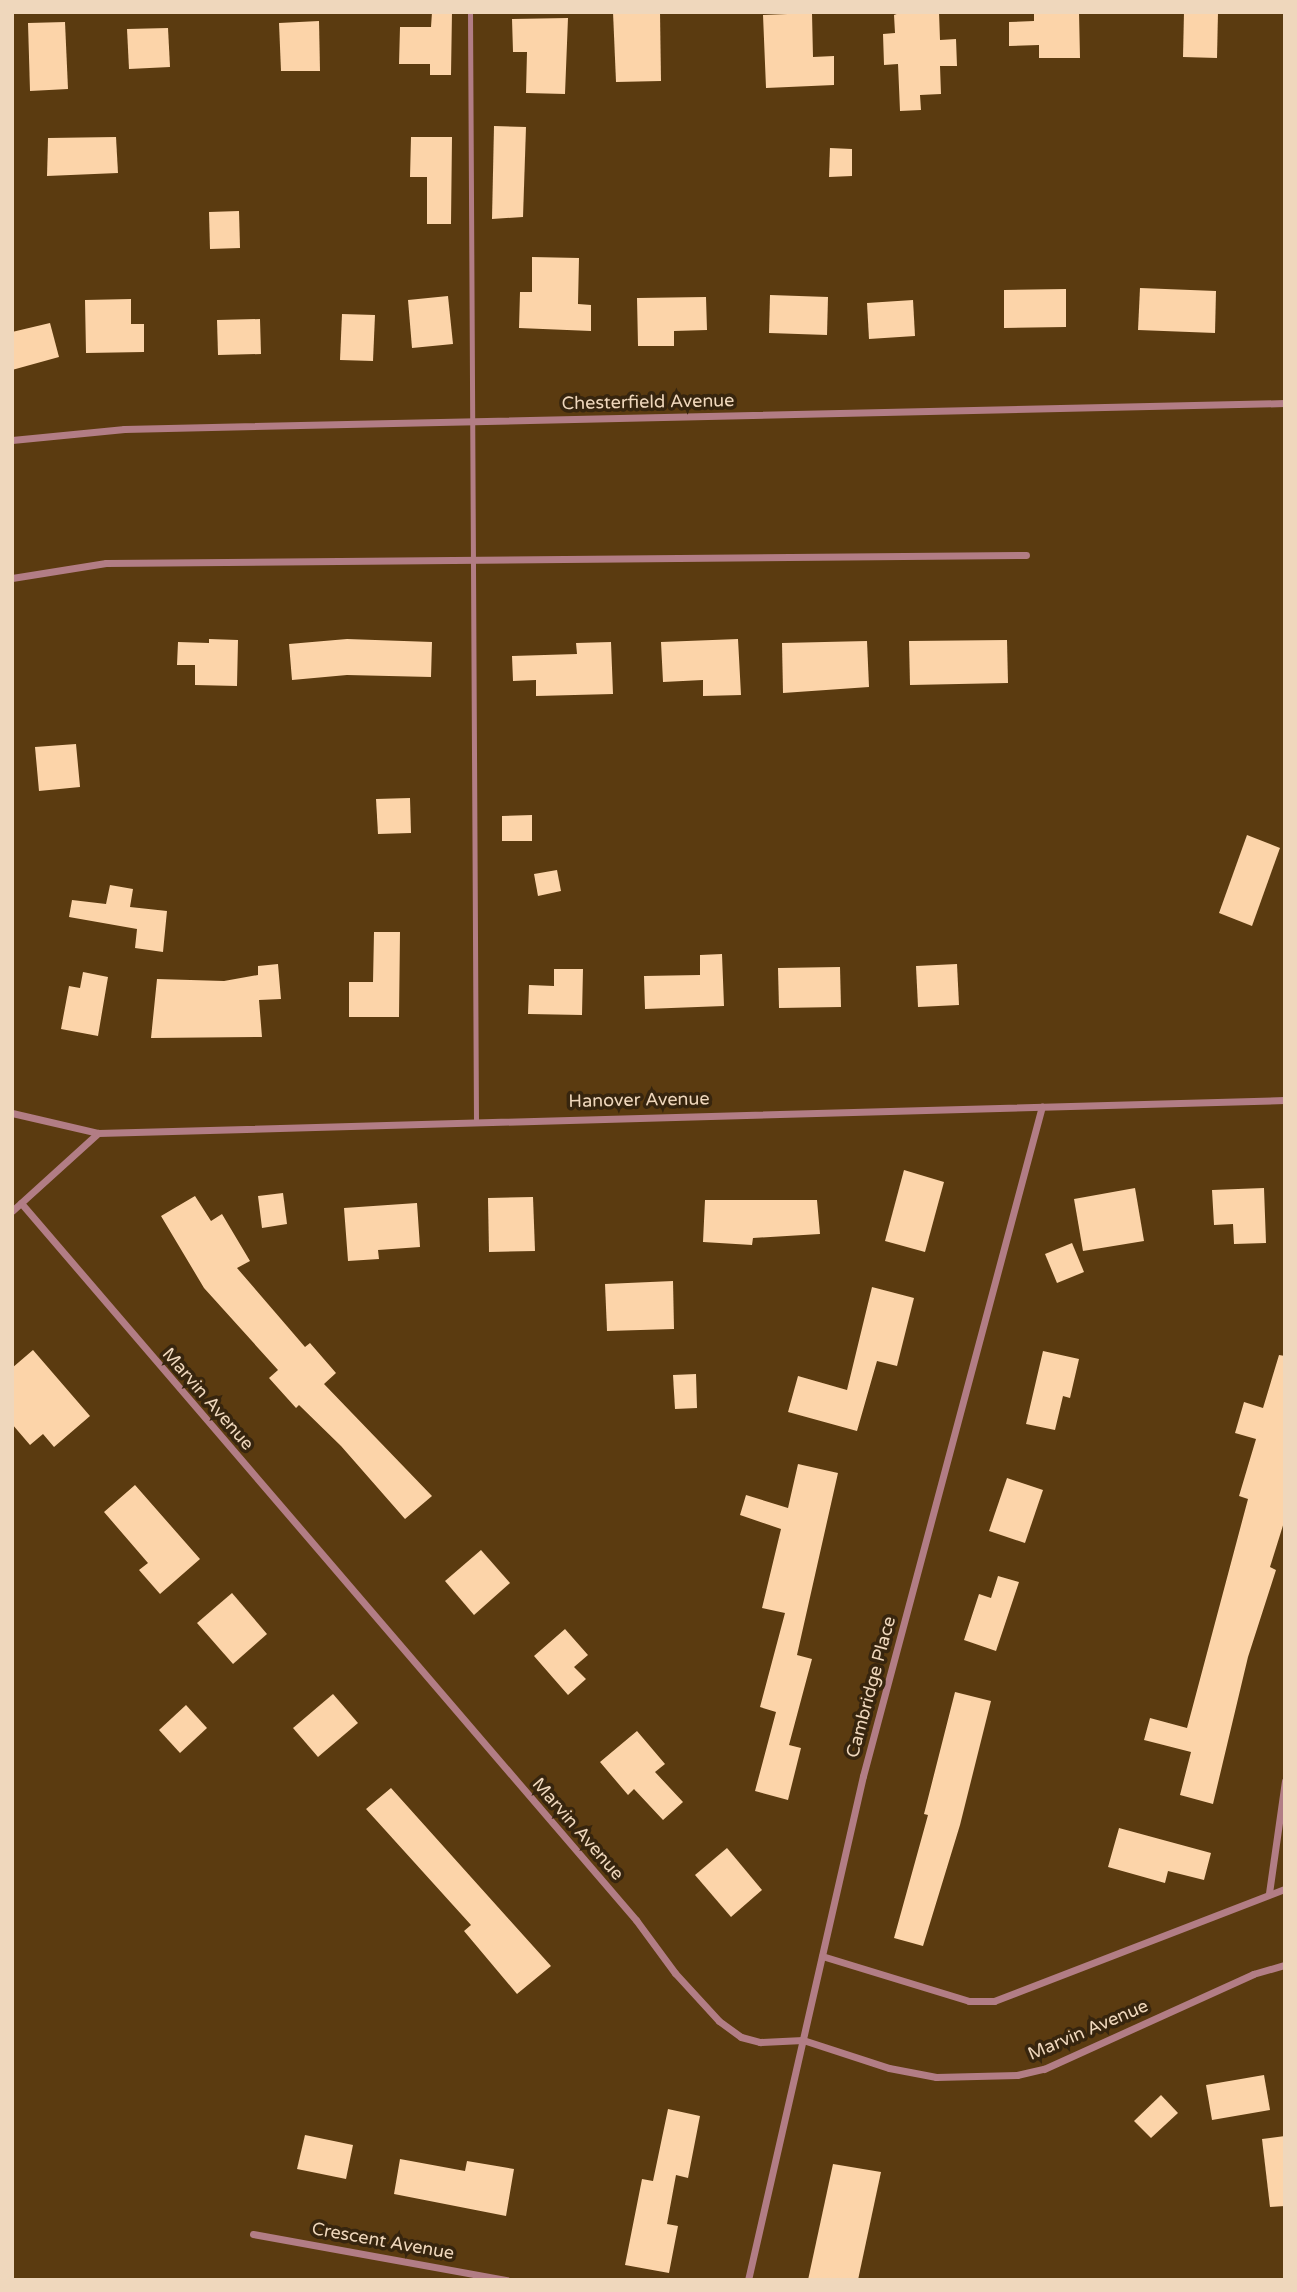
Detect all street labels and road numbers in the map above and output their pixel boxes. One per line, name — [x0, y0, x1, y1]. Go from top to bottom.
street label: Chesterfield Avenue — [561, 390, 735, 414]
street label: Hanover Avenue — [568, 1088, 710, 1112]
street label: Marvin Avenue — [158, 1343, 258, 1455]
street label: Cambridge Place — [842, 1614, 900, 1760]
street label: Marvin Avenue — [528, 1773, 628, 1885]
street label: Marvin Avenue — [1025, 1995, 1151, 2065]
street label: Crescent Avenue — [310, 2218, 456, 2264]

